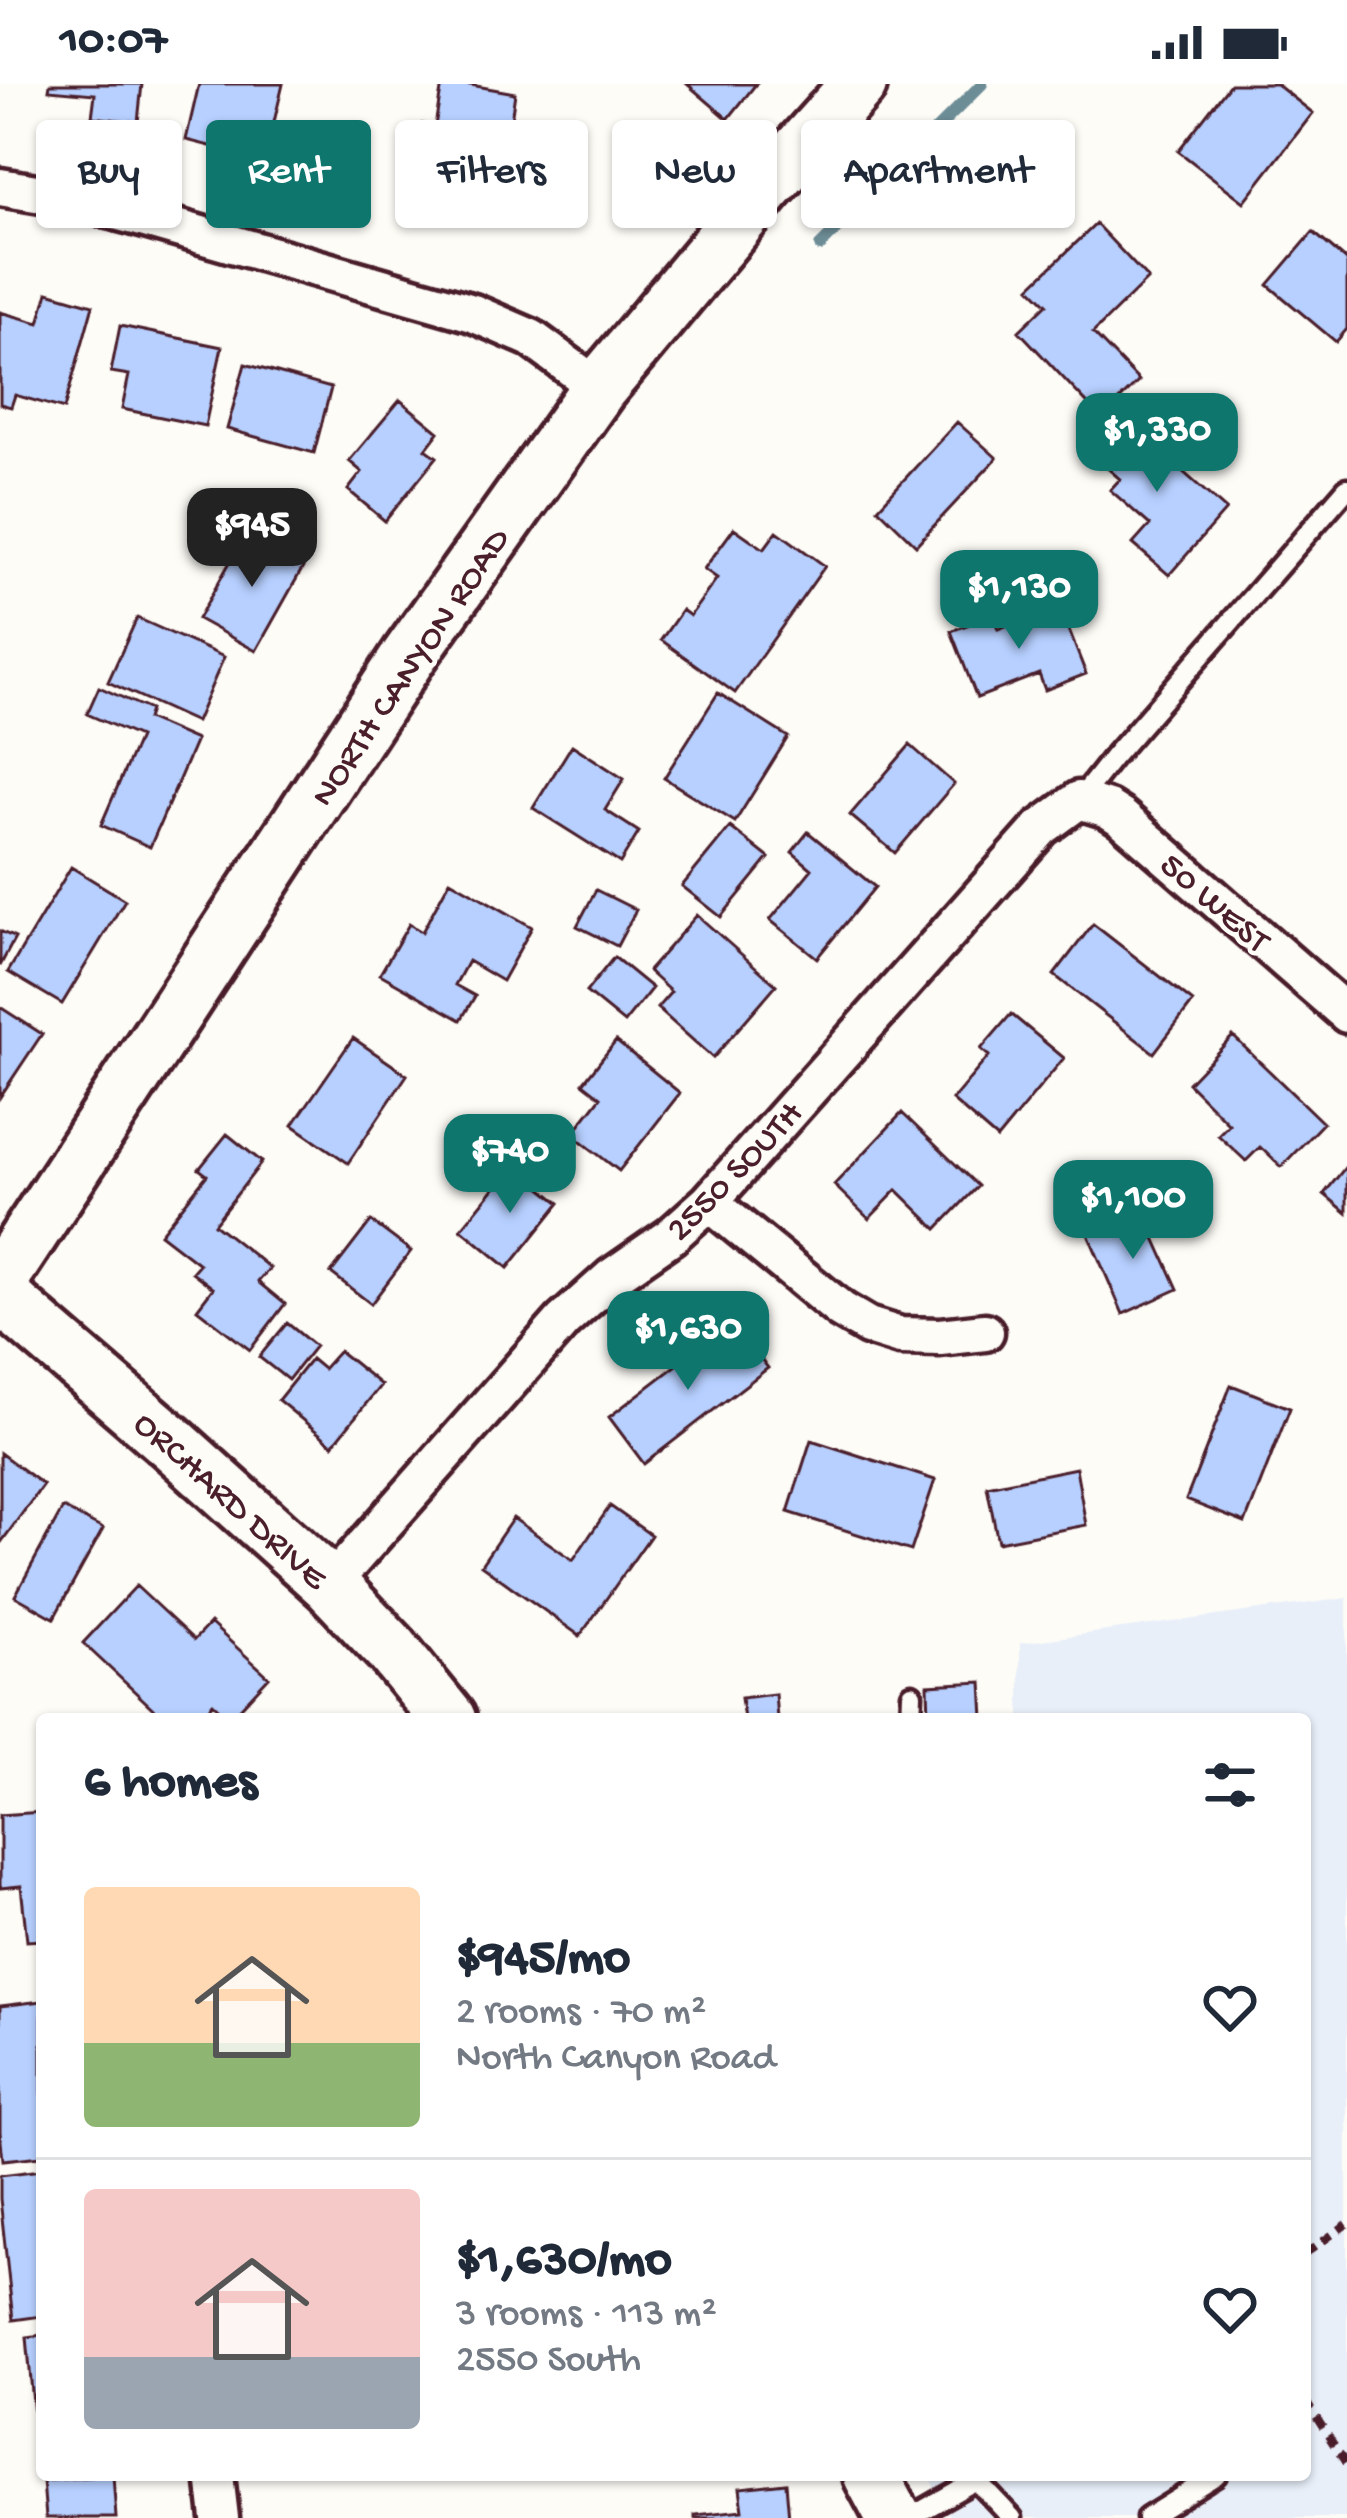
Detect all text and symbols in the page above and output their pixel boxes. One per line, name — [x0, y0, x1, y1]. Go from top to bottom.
text: 10:07 — [60, 16, 167, 69]
chip: Buy — [36, 120, 182, 228]
chip: Rent — [206, 120, 371, 228]
chip: Filters — [395, 120, 588, 228]
chip: New — [612, 120, 777, 228]
chip: Apartment — [801, 120, 1075, 228]
pin: $1,330 — [1059, 393, 1255, 495]
text: $1,330 — [1103, 409, 1211, 455]
pin: $945 — [181, 488, 323, 590]
text: $945 — [214, 504, 290, 550]
street label: NORTH CANYON ROAD — [303, 521, 522, 816]
pin: $1,130 — [921, 550, 1117, 652]
text: $1,130 — [967, 566, 1071, 612]
street label: 50 WEST — [1149, 846, 1278, 966]
street label: 2550 SOUTH — [659, 1094, 814, 1252]
pin: $740 — [439, 1114, 581, 1216]
text: $740 — [471, 1130, 549, 1176]
pin: $1,100 — [1035, 1160, 1231, 1262]
text: $1,100 — [1080, 1176, 1186, 1222]
pin: $1,630 — [590, 1291, 786, 1393]
text: $1,630 — [634, 1307, 742, 1353]
street label: ORCHARD DRIVE — [123, 1405, 336, 1602]
icon: filters — [1197, 1752, 1263, 1818]
text: 6 homes — [84, 1755, 257, 1815]
text: $945/mo — [456, 1931, 630, 1991]
icon: home — [180, 1935, 324, 2079]
icon: heart — [1197, 1974, 1263, 2040]
text: 2 rooms · 70 m² — [456, 1991, 706, 2037]
text: North Canyon Road — [456, 2037, 775, 2083]
text: $1,630/mo — [456, 2233, 672, 2293]
icon: home — [180, 2237, 324, 2381]
icon: heart — [1197, 2276, 1263, 2342]
text: 3 rooms · 113 m² — [456, 2293, 717, 2339]
text: 2550 South — [456, 2339, 641, 2385]

